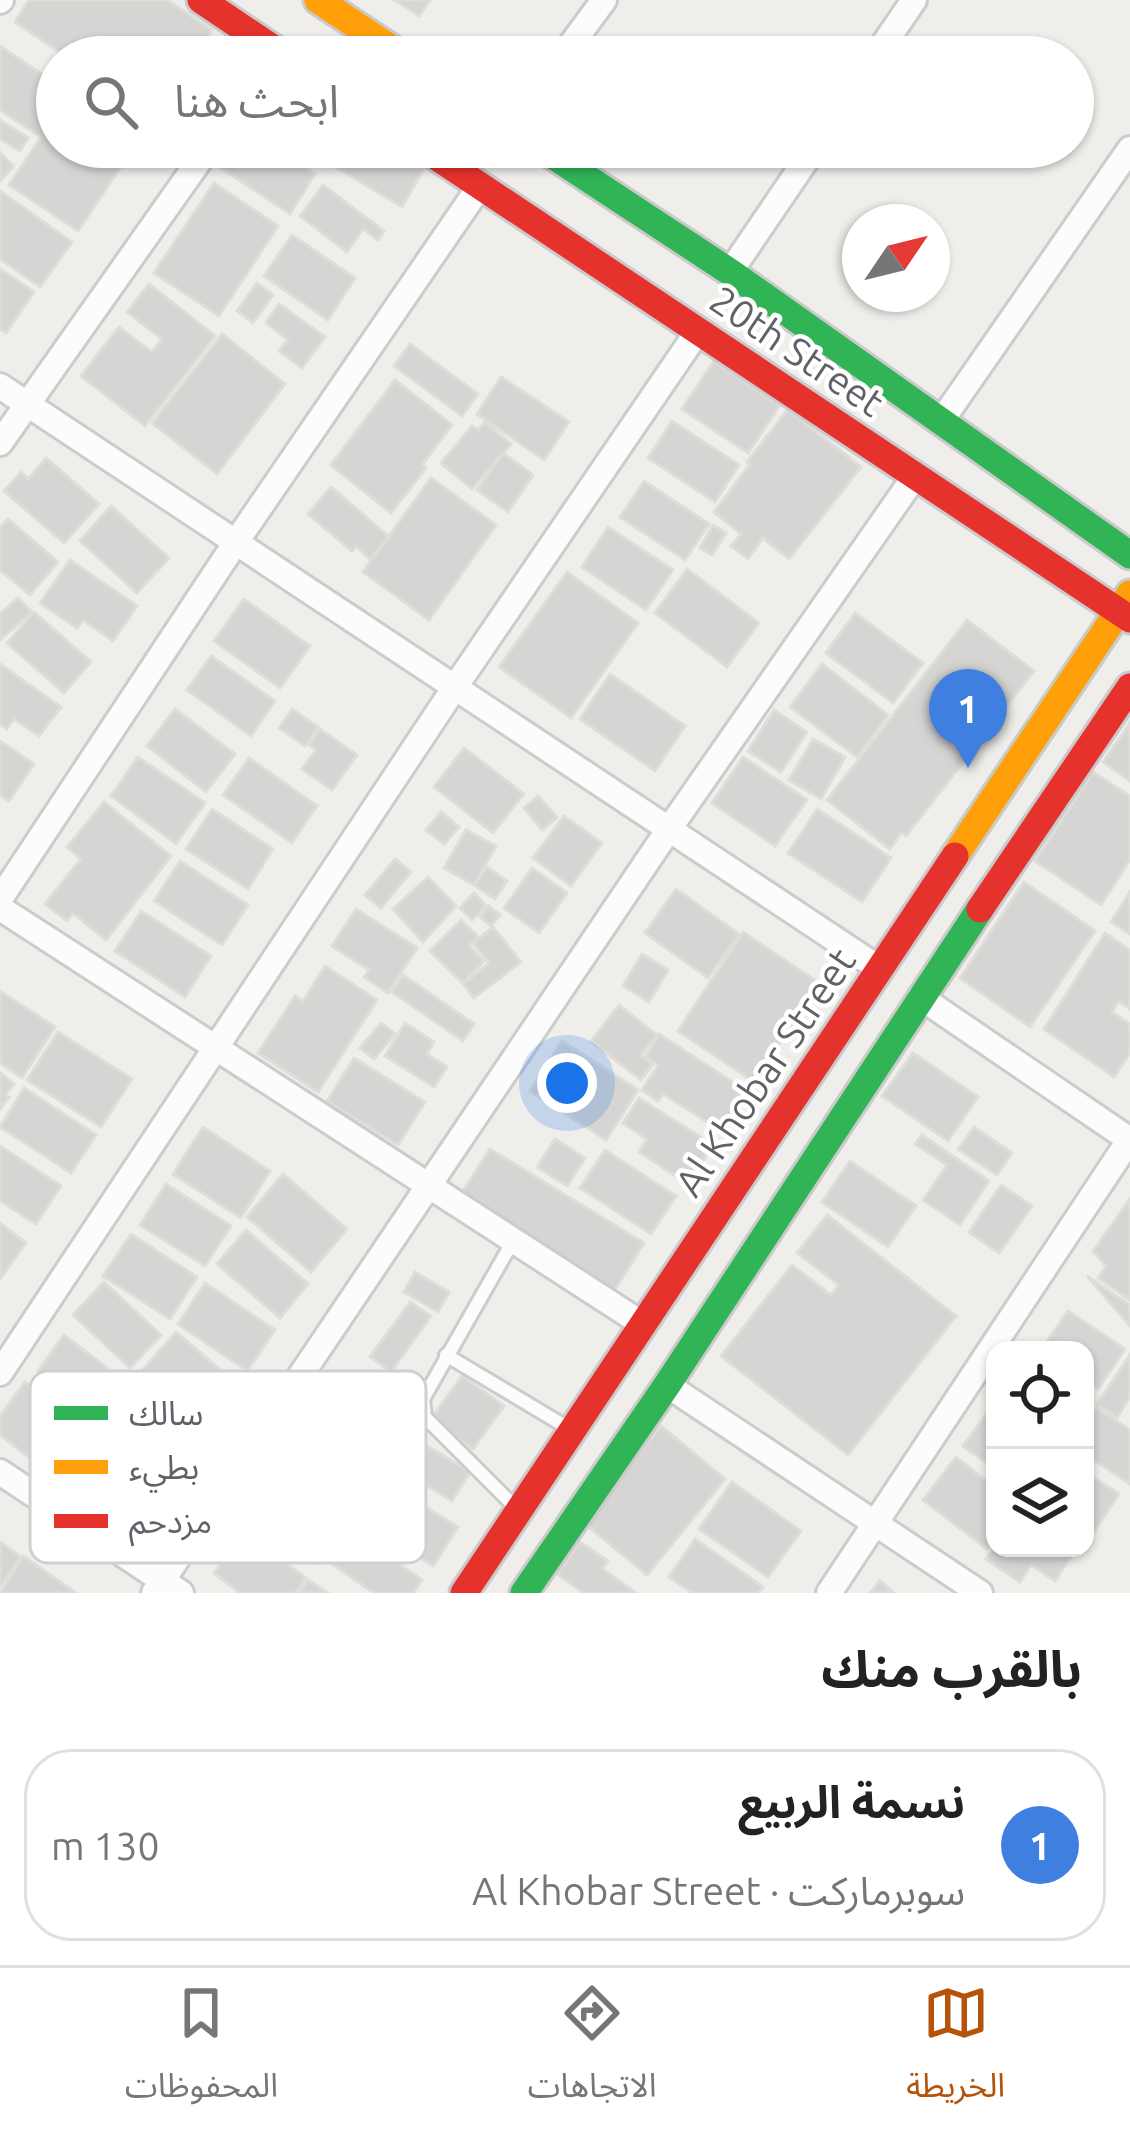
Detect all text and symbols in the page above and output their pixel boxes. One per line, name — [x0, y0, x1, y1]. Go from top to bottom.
search box — [36, 36, 1094, 168]
icon: search — [78, 69, 144, 135]
text: ابحث هنا — [174, 75, 339, 126]
north arrow — [842, 204, 950, 312]
street label: 20th Street — [703, 277, 892, 424]
pin: 1 — [929, 669, 1007, 768]
street label: Al Khobar Street — [666, 940, 863, 1203]
your location — [537, 1053, 597, 1113]
map controls — [986, 1341, 1094, 1557]
button: locate — [986, 1341, 1094, 1449]
legend — [30, 1371, 426, 1563]
text: سالك — [129, 1394, 203, 1431]
text: بطيء — [129, 1448, 199, 1493]
button: layers — [986, 1449, 1094, 1557]
text: مزدحم — [129, 1502, 212, 1547]
text: بالقرب منك — [821, 1639, 1082, 1697]
text: نسمة الربيع — [738, 1776, 965, 1827]
text: 130 m — [51, 1824, 160, 1867]
text: 1 — [1029, 1824, 1051, 1867]
text: سوبرماركت · Al Khobar Street — [472, 1869, 965, 1912]
tab: المحفوظات — [125, 1980, 278, 2121]
tab: الاتجاهات — [528, 1980, 657, 2121]
tab: الخريطة — [906, 1980, 1005, 2121]

